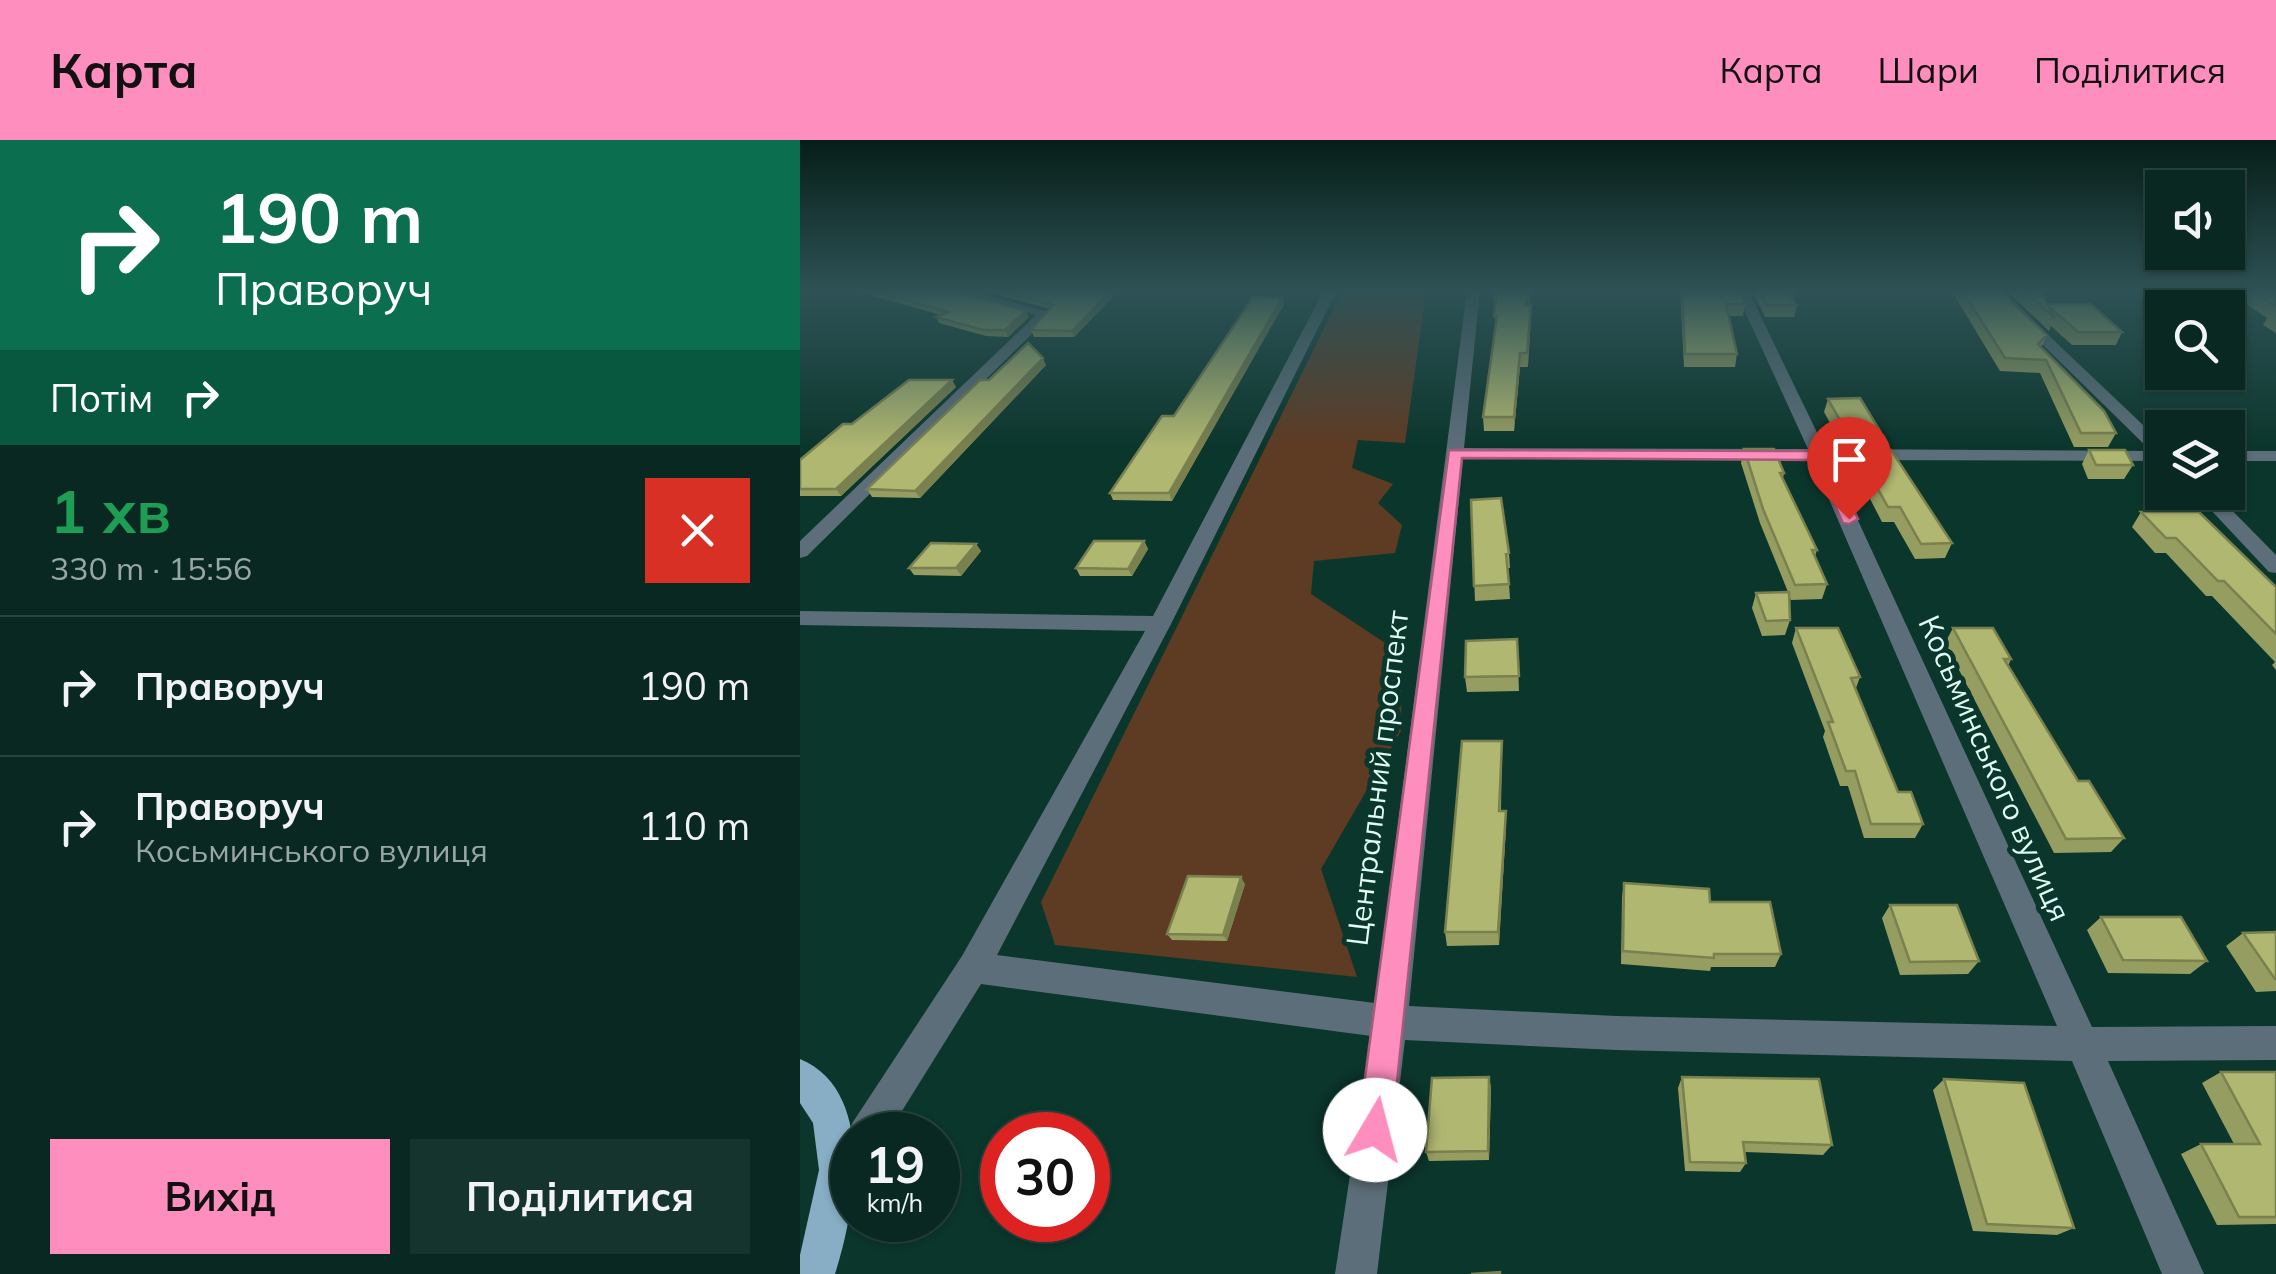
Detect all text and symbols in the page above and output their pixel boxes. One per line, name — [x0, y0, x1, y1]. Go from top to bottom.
text: Карта — [50, 40, 198, 100]
text: Карта — [1720, 48, 1823, 92]
text: Шари — [1878, 48, 1979, 92]
text: Поділитися — [2034, 48, 2226, 92]
map controls — [2145, 170, 2245, 510]
button: sound — [2145, 170, 2245, 270]
text: 190 m — [215, 173, 423, 261]
icon: right — [50, 180, 180, 310]
text: Праворуч — [215, 260, 432, 316]
button: search — [2145, 290, 2245, 390]
icon: right — [173, 370, 228, 425]
text: Потім — [50, 374, 153, 422]
button: layers — [2145, 410, 2245, 510]
pin — [1807, 417, 1892, 520]
icon: arrive — [1822, 432, 1877, 487]
text: 1 хв — [50, 473, 171, 548]
button: close — [645, 478, 750, 583]
text: 330 m · 15:56 — [50, 548, 252, 588]
street label: Центральний проспект — [1338, 608, 1416, 948]
street label: Косьминського вулиця — [1910, 609, 2080, 927]
icon: right — [50, 659, 105, 714]
text: Праворуч — [135, 662, 325, 710]
text: 190 m — [638, 662, 750, 710]
text: Праворуч — [135, 782, 325, 830]
icon: right — [50, 799, 105, 854]
text: 110 m — [638, 802, 750, 850]
text: Косьминського вулиця — [135, 830, 488, 870]
position arrow — [1323, 1078, 1427, 1182]
speed limit sign: 30 — [980, 1112, 1110, 1242]
text: 19 — [865, 1133, 925, 1196]
button: Вихід — [50, 1139, 390, 1254]
button: Поділитися — [410, 1139, 750, 1254]
text: km/h — [867, 1187, 923, 1218]

